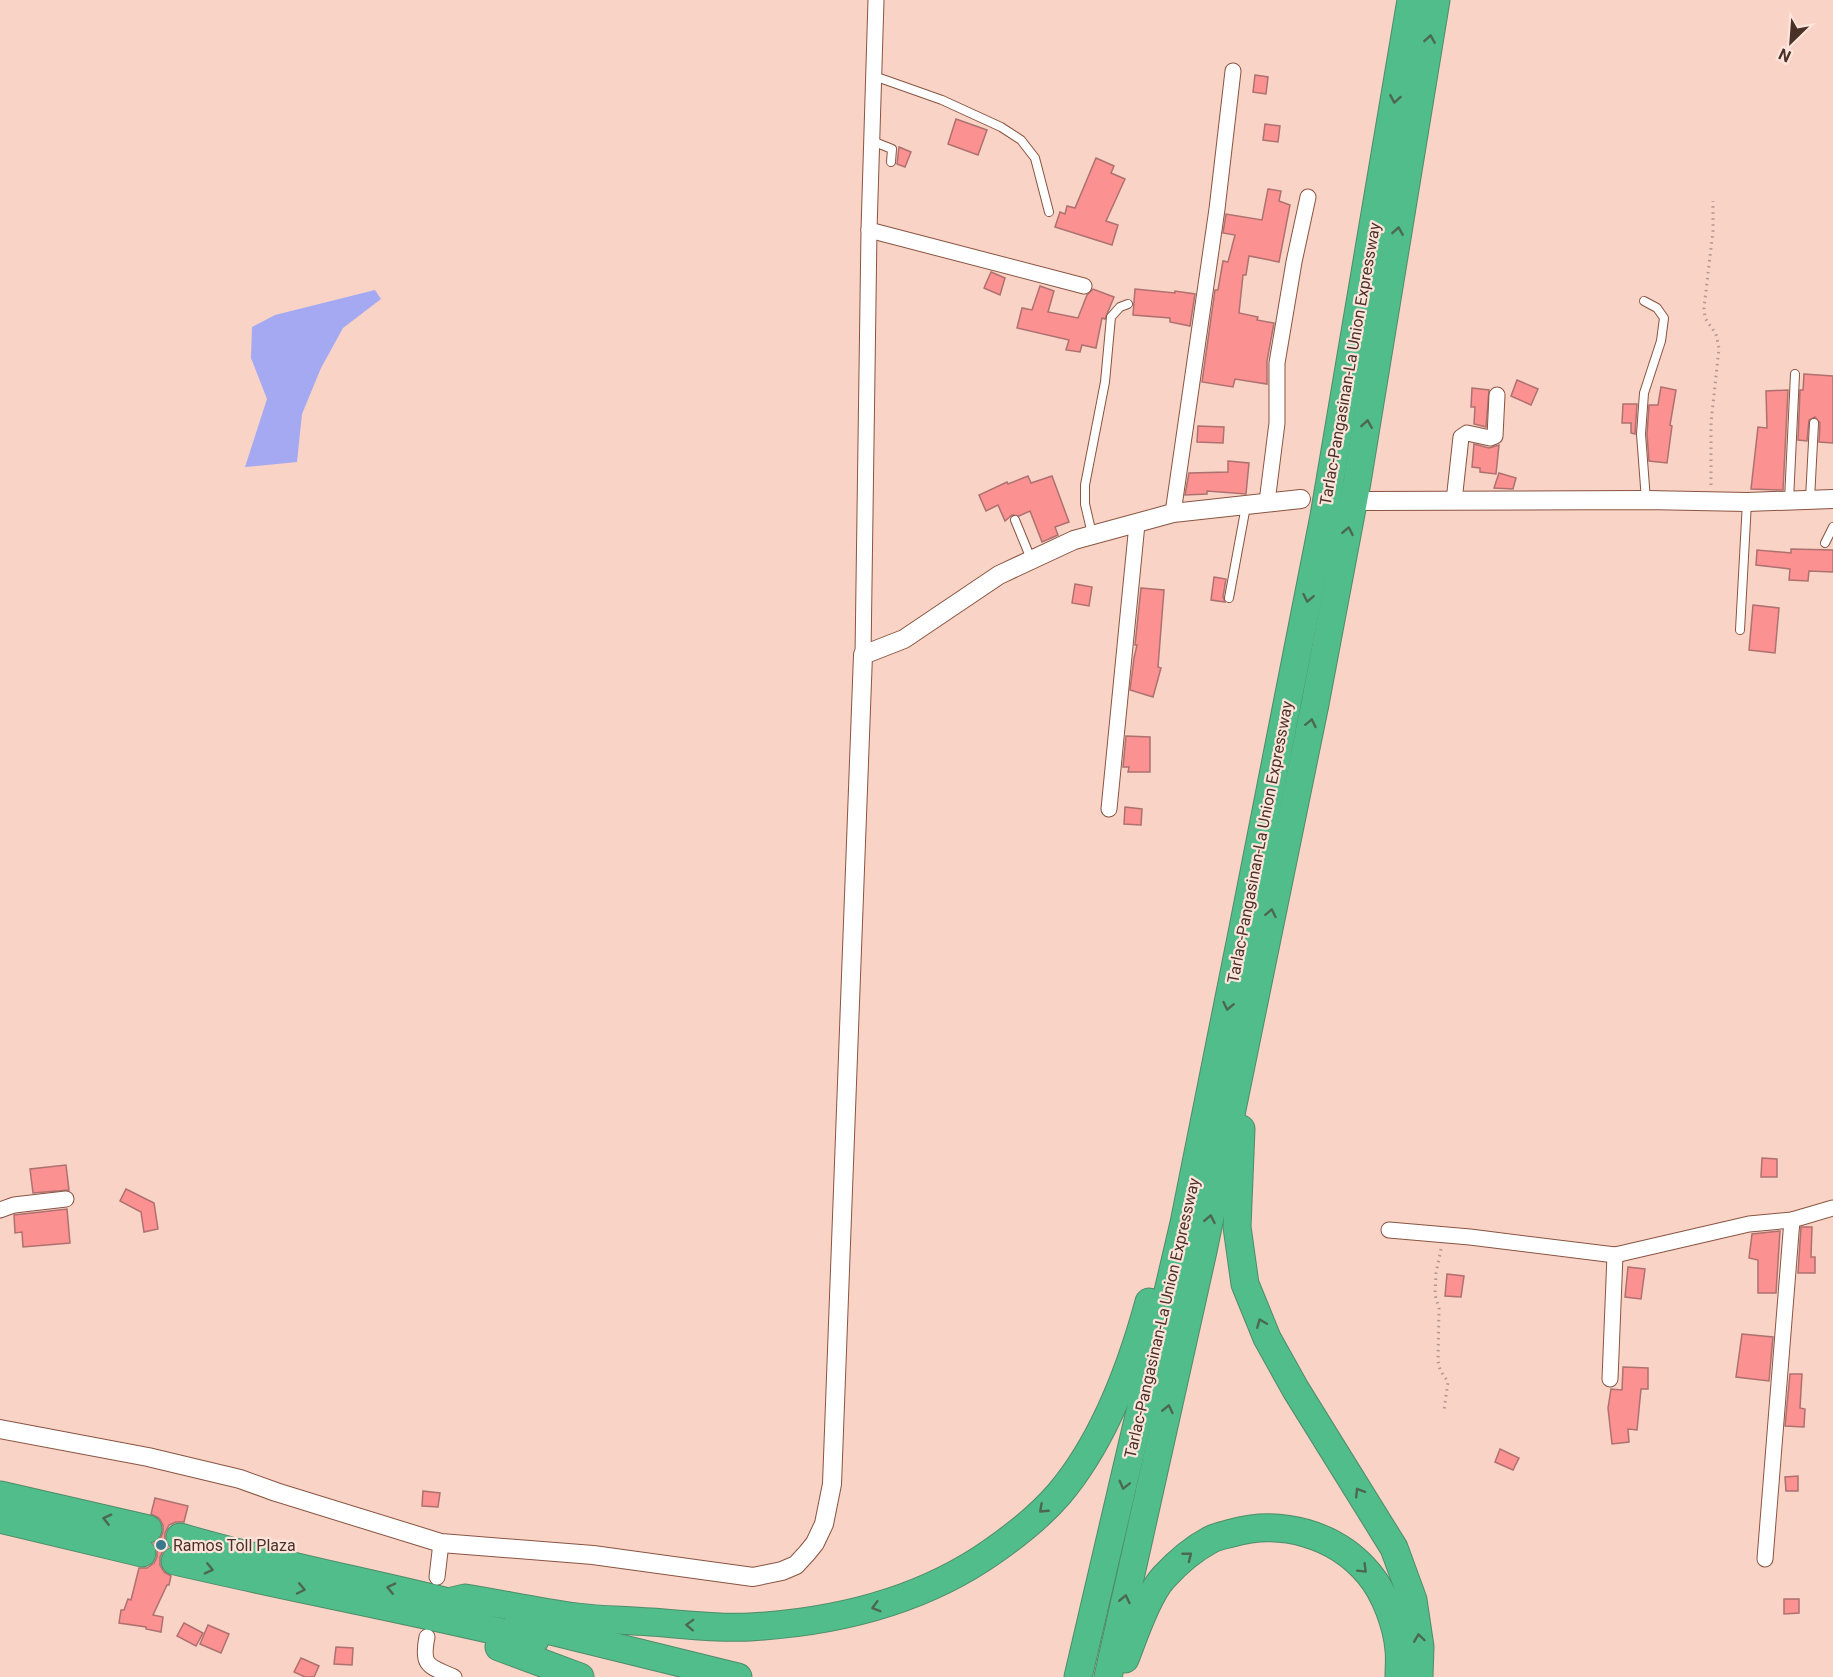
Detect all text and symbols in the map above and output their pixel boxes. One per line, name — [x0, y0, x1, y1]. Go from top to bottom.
north arrow — [1761, 12, 1821, 72]
one-way arrow — [1423, 34, 1436, 44]
text: N — [1776, 44, 1794, 66]
one-way arrow — [1389, 95, 1401, 104]
street label: Tarlac-Pangasinan-La Union Expressway — [1316, 221, 1384, 507]
one-way arrow — [1391, 227, 1404, 237]
one-way arrow — [1360, 419, 1373, 429]
one-way arrow — [1341, 526, 1354, 536]
one-way arrow — [1302, 593, 1315, 603]
street label: Tarlac-Pangasinan-La Union Expressway — [1223, 699, 1297, 985]
one-way arrow — [1304, 718, 1317, 728]
one-way arrow — [1264, 909, 1277, 919]
one-way arrow — [1222, 1001, 1235, 1011]
street label: Tarlac-Pangasinan-La Union Expressway — [1120, 1176, 1204, 1460]
one-way arrow — [1203, 1214, 1216, 1224]
one-way arrow — [1256, 1319, 1268, 1330]
one-way arrow — [1161, 1404, 1174, 1414]
one-way arrow — [1118, 1479, 1131, 1489]
one-way arrow — [1355, 1488, 1367, 1498]
one-way arrow — [1039, 1502, 1050, 1513]
one-way arrow — [102, 1514, 112, 1527]
place label: Ramos Toll Plaza — [173, 1536, 296, 1555]
marker: Ramos Toll Plaza — [154, 1538, 168, 1552]
one-way arrow — [1181, 1552, 1192, 1563]
one-way arrow — [204, 1562, 214, 1575]
one-way arrow — [1356, 1562, 1367, 1573]
one-way arrow — [296, 1582, 306, 1595]
one-way arrow — [387, 1583, 397, 1596]
one-way arrow — [1118, 1595, 1131, 1605]
one-way arrow — [872, 1599, 882, 1612]
one-way arrow — [685, 1618, 694, 1631]
one-way arrow — [1413, 1634, 1425, 1643]

